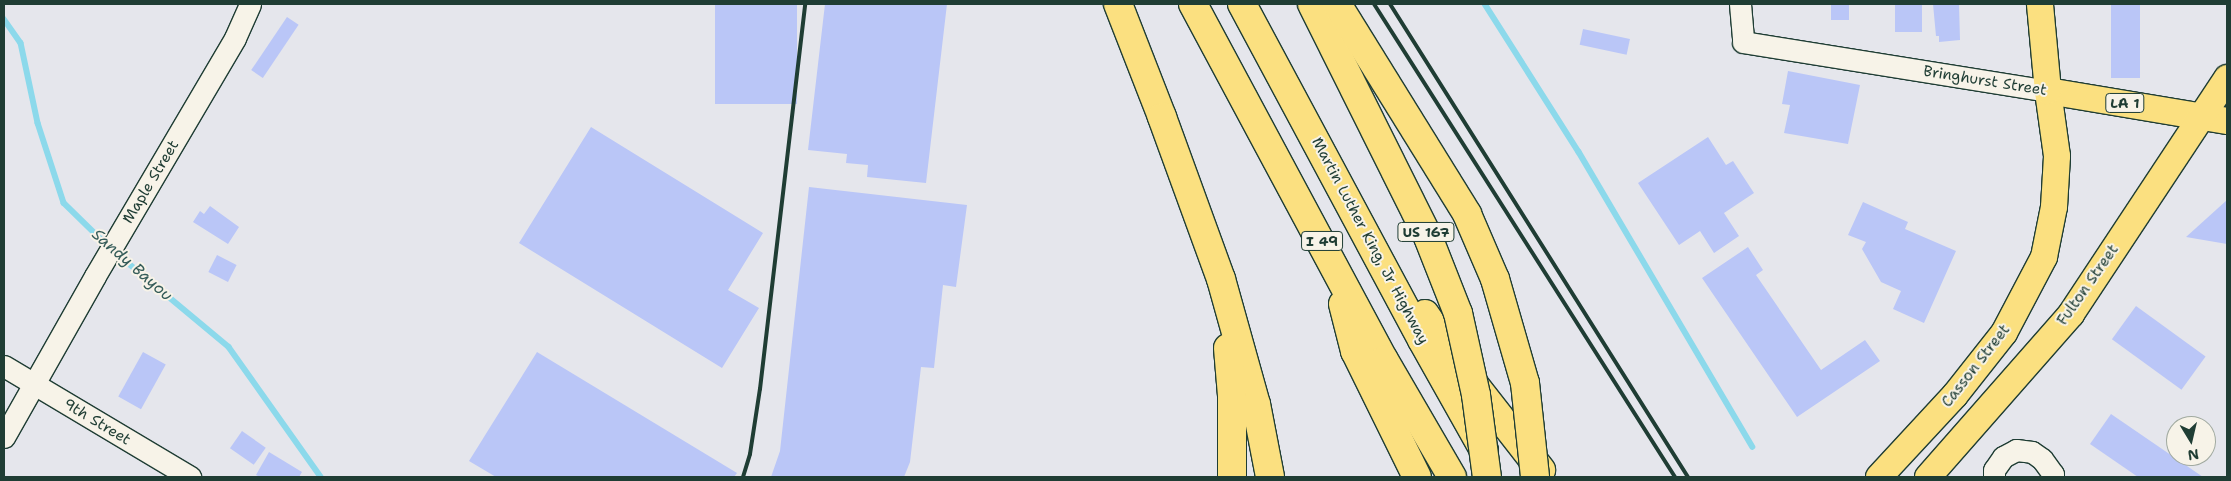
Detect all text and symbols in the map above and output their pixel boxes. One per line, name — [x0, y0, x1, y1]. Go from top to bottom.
street label: Bringhurst Street — [1922, 62, 2048, 100]
road number: LA 1 — [2105, 92, 2145, 115]
street label: Martin Luther King, Jr Highway — [1308, 134, 1432, 348]
street label: Maple Street — [119, 137, 183, 227]
road number: US 167 — [1397, 220, 1455, 243]
water label: Sandy Bayou — [88, 225, 176, 305]
road number: I 49 — [1301, 230, 1343, 252]
street label: Fulton Street — [2054, 241, 2122, 329]
street label: Casson Street — [1938, 321, 2014, 411]
street label: 9th Street — [60, 395, 134, 449]
north arrow — [2166, 416, 2216, 466]
text: N — [2186, 445, 2200, 465]

